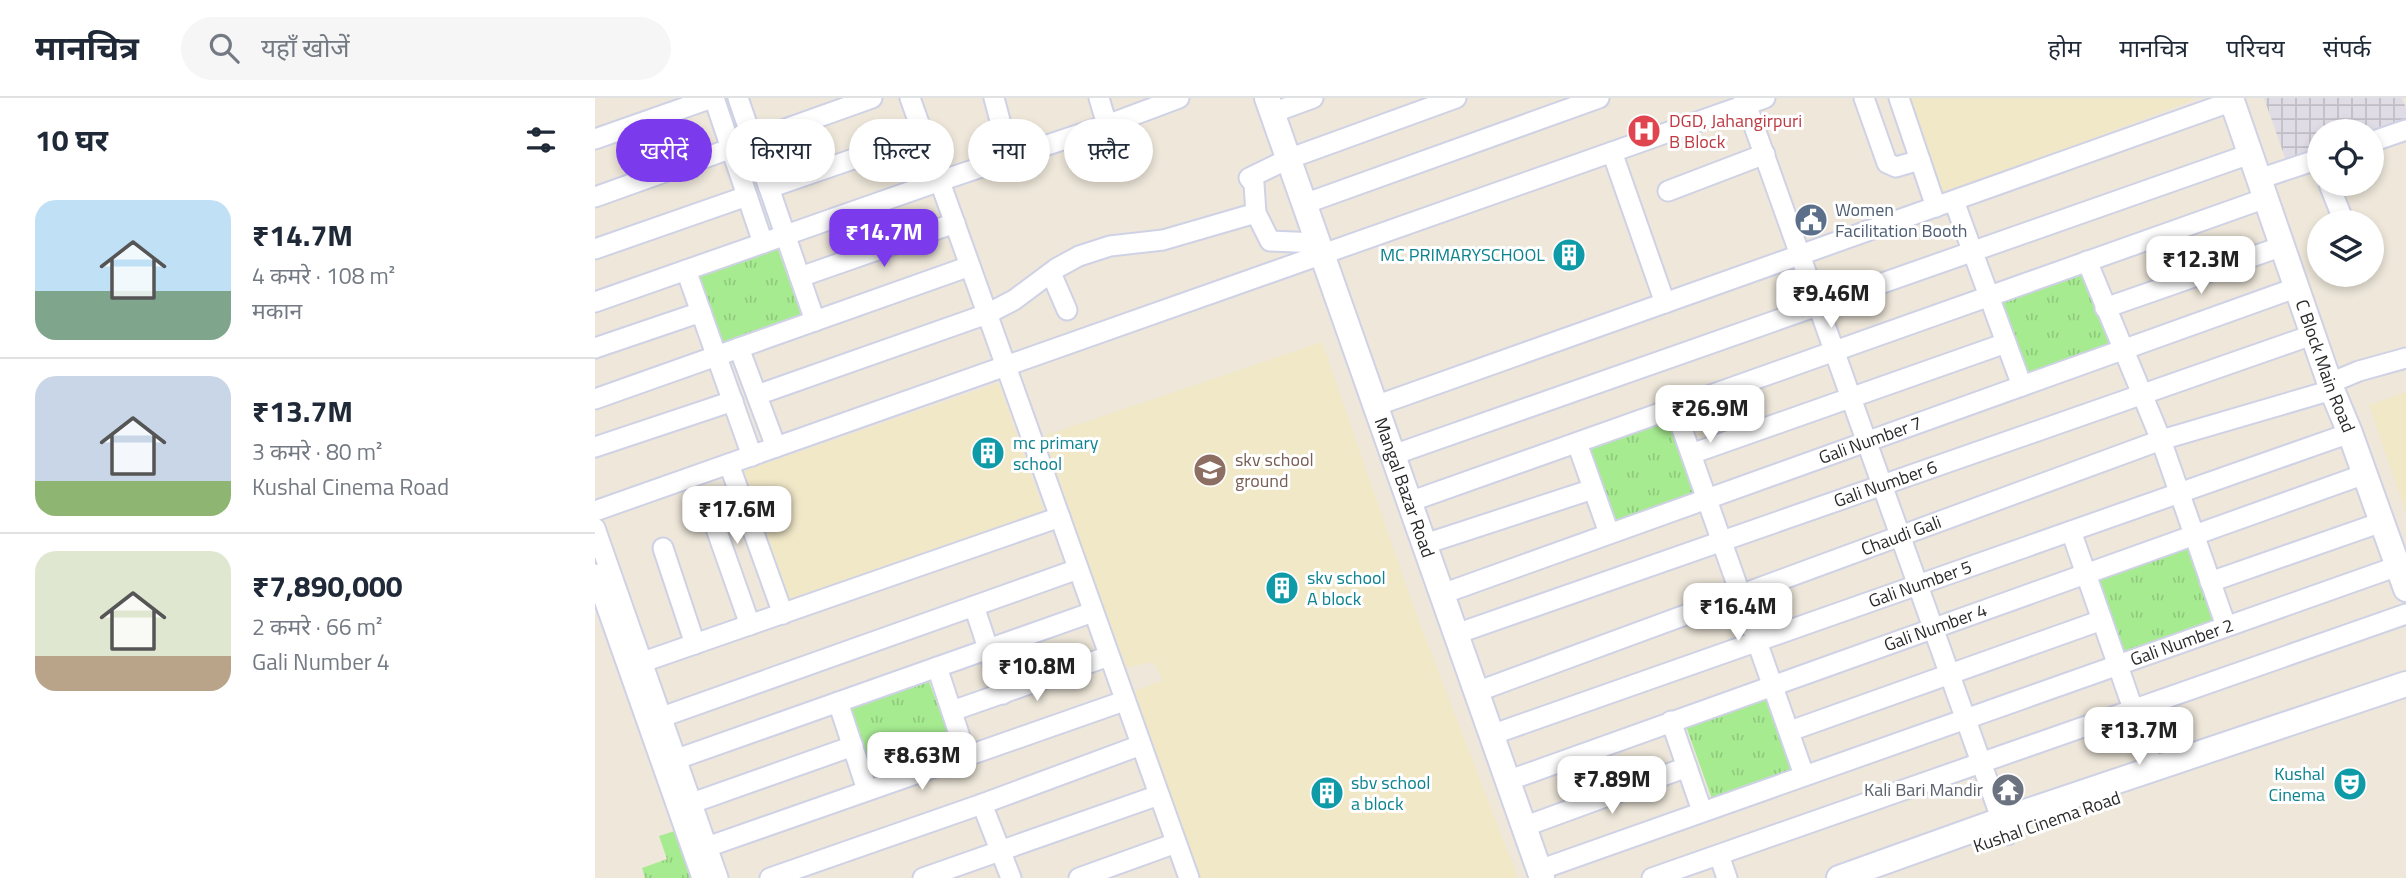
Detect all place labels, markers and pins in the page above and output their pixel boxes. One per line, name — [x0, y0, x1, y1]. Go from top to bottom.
place label: DGD, Jahangirpuri B Block — [1669, 107, 1802, 155]
hospital icon: DGD, Jahangirpuri B Block — [1625, 112, 1663, 150]
place label: Women Facilitation Booth — [1835, 196, 1968, 244]
public building icon: Women Facilitation Booth — [1792, 201, 1830, 239]
pin: ₹14.7M — [827, 209, 941, 269]
building icon: MC PRIMARYSCHOOL — [1550, 236, 1588, 274]
pin: ₹12.3M — [2144, 236, 2258, 296]
place label: MC PRIMARYSCHOOL — [1380, 241, 1545, 268]
pin: ₹9.46M — [1774, 271, 1888, 330]
pin: ₹26.9M — [1653, 386, 1767, 445]
place label: mc primary school — [1013, 429, 1099, 477]
building icon: mc primary school — [969, 434, 1007, 472]
place label: skv school ground — [1235, 446, 1314, 494]
school or university icon: skv school ground — [1191, 451, 1229, 489]
pin: ₹17.6M — [680, 486, 794, 546]
place label: skv school A block — [1307, 564, 1386, 612]
building icon: skv school A block — [1263, 569, 1301, 607]
pin: ₹16.4M — [1681, 584, 1795, 643]
pin: ₹10.8M — [980, 644, 1094, 703]
pin: ₹13.7M — [2082, 708, 2196, 767]
pin: ₹8.63M — [865, 732, 979, 792]
pin: ₹7.89M — [1555, 756, 1669, 816]
place label: Kushal Cinema — [2268, 760, 2325, 808]
theatre icon: Kushal Cinema — [2331, 765, 2369, 803]
place label: sbv school a block — [1351, 769, 1430, 817]
temple icon: Kali Bari Mandir — [1989, 771, 2027, 809]
building icon: sbv school a block — [1308, 774, 1346, 812]
place label: Kali Bari Mandir — [1864, 776, 1983, 803]

